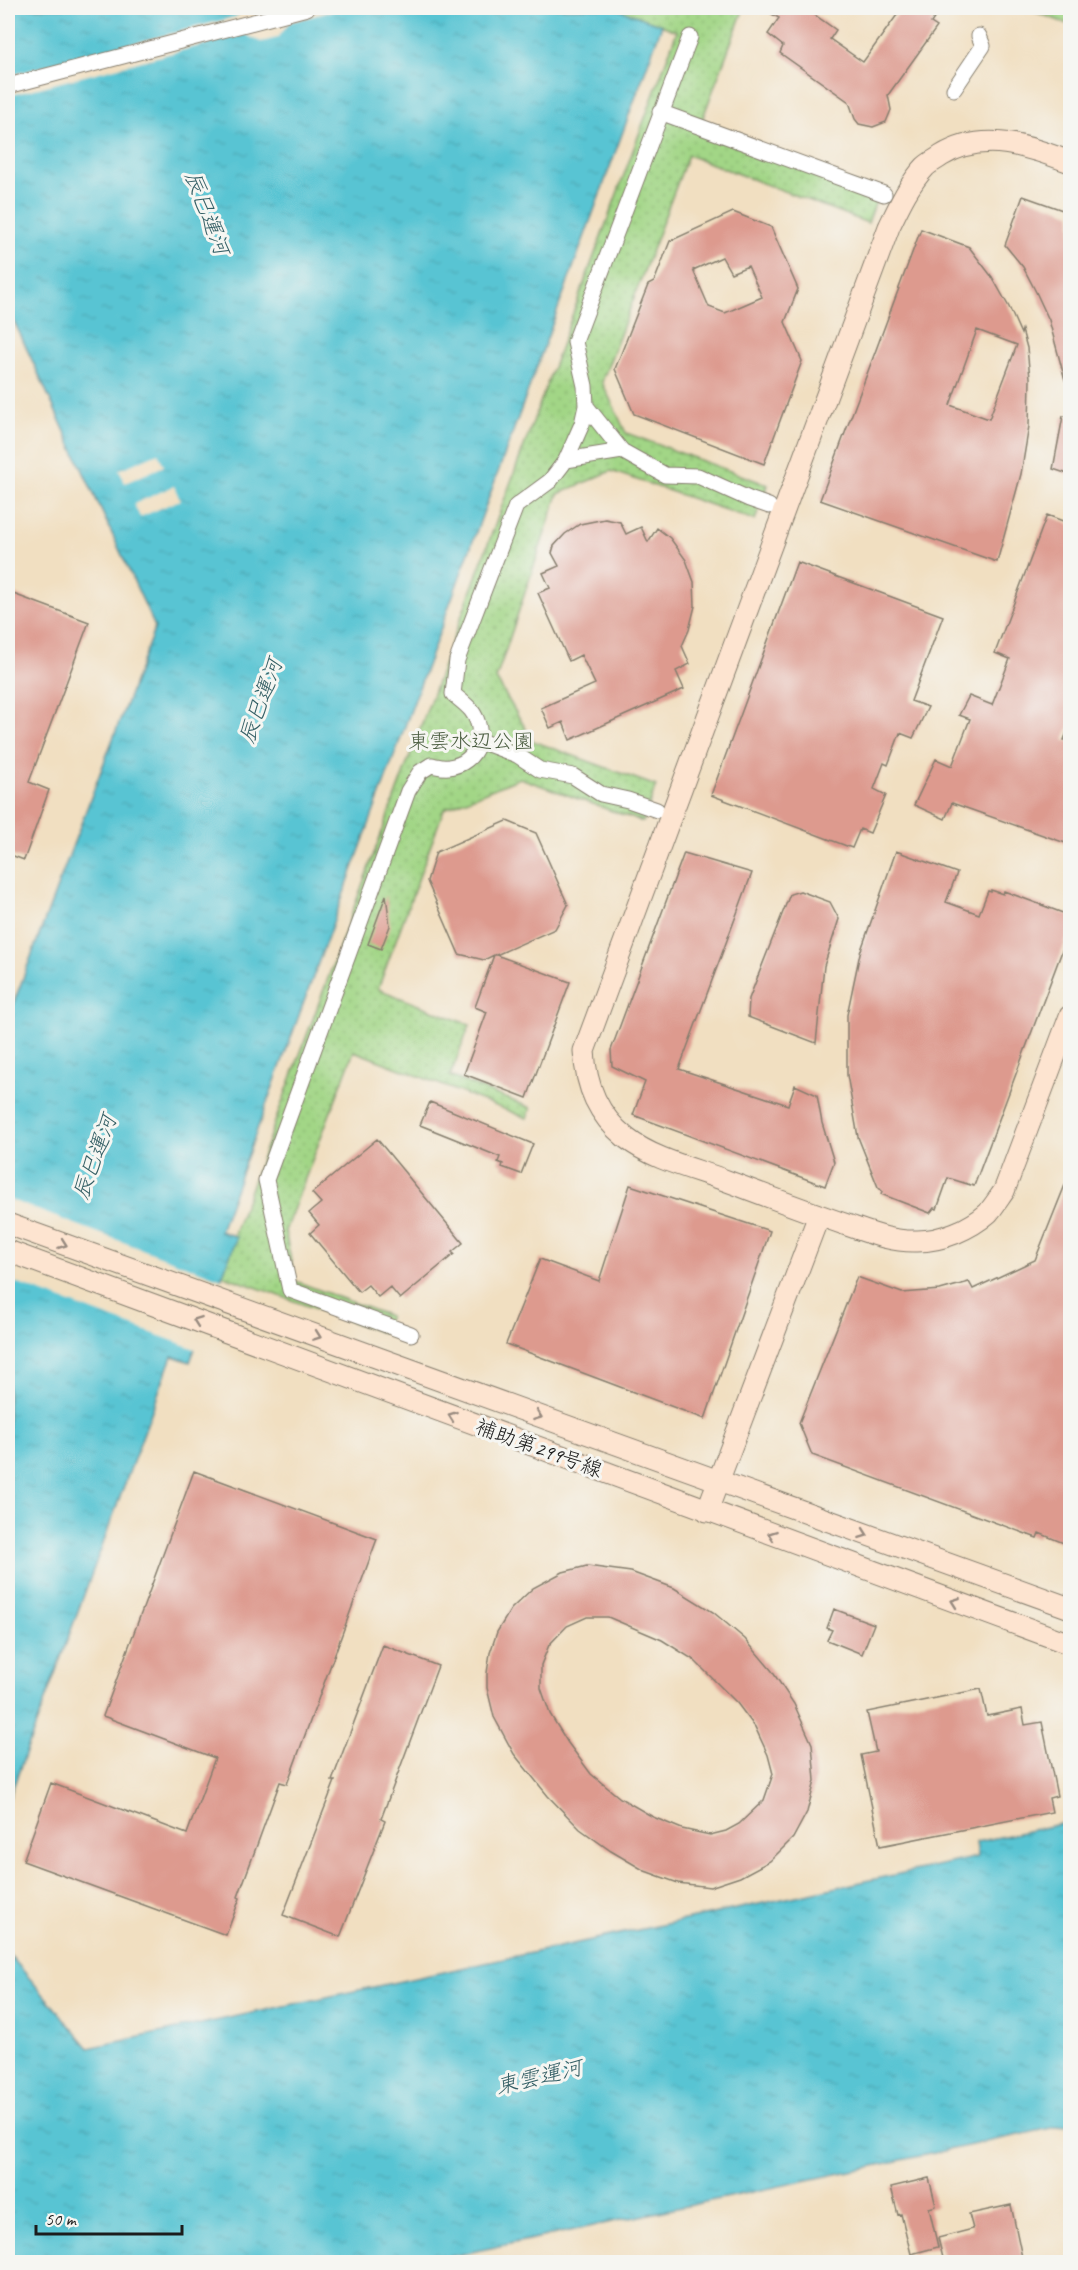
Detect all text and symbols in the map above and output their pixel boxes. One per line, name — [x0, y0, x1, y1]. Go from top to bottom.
water label: 辰巳運河 — [178, 167, 237, 262]
water label: 辰巳運河 — [233, 652, 290, 747]
park label: 東雲水辺公園 — [408, 728, 534, 754]
water label: 辰巳運河 — [67, 1108, 124, 1203]
one-way arrow — [56, 1237, 67, 1249]
one-way arrow — [192, 1316, 203, 1328]
one-way arrow — [311, 1328, 322, 1341]
one-way arrow — [533, 1408, 543, 1421]
one-way arrow — [447, 1410, 457, 1423]
street label: 補助第299号線 — [472, 1413, 606, 1483]
one-way arrow — [858, 1526, 869, 1539]
one-way arrow — [767, 1529, 778, 1542]
one-way arrow — [950, 1596, 961, 1609]
water label: 東雲運河 — [493, 2053, 588, 2101]
scale bar — [36, 2198, 182, 2236]
text: 50 m — [45, 2208, 78, 2230]

